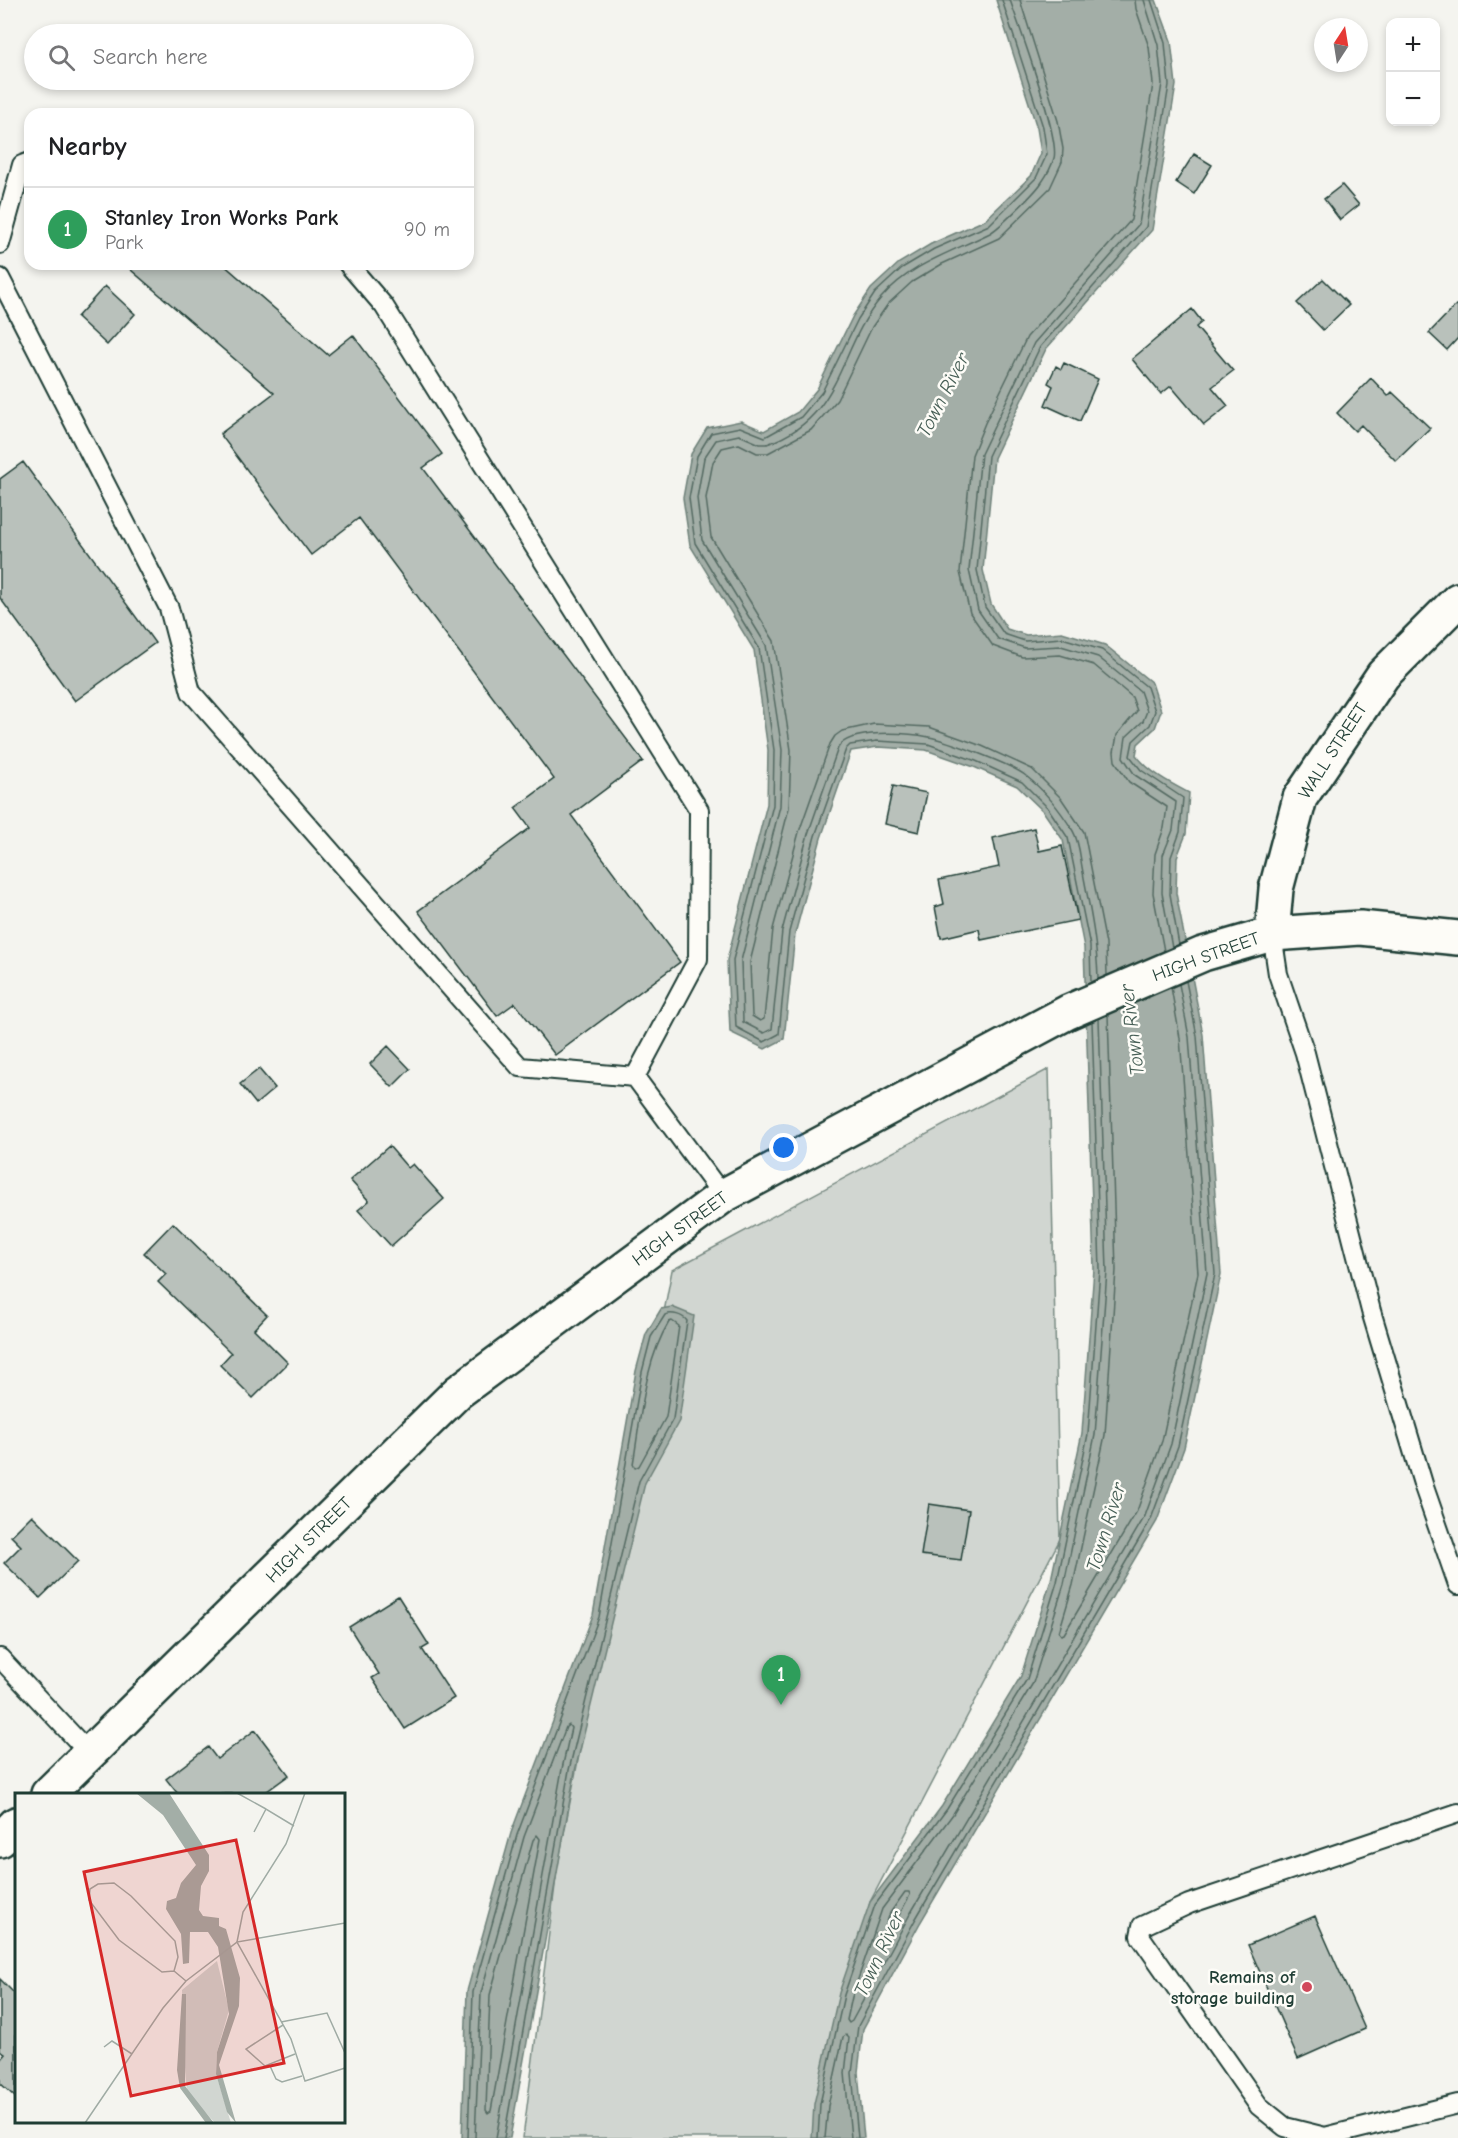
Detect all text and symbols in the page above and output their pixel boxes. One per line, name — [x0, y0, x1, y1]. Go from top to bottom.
north arrow — [1314, 18, 1368, 72]
map controls — [1386, 18, 1440, 126]
button: + — [1386, 18, 1440, 72]
search box — [24, 24, 474, 90]
icon: search — [45, 41, 78, 74]
text: Search here — [93, 44, 208, 70]
button: − — [1386, 72, 1440, 126]
text: Nearby — [48, 132, 127, 162]
text: Stanley Iron Works Park — [105, 205, 338, 231]
text: 1 — [64, 218, 71, 241]
text: 90 m — [404, 218, 450, 241]
text: Park — [105, 231, 143, 254]
water label: Town River — [912, 348, 975, 441]
street label: WALL STREET — [1294, 699, 1372, 803]
street label: HIGH STREET — [1149, 928, 1263, 986]
water label: Town River — [1115, 982, 1149, 1077]
your location — [769, 1133, 798, 1162]
street label: HIGH STREET — [628, 1187, 732, 1271]
water label: Town River — [1082, 1479, 1131, 1574]
street label: HIGH STREET — [262, 1492, 357, 1587]
pin: 1 — [762, 1656, 800, 1705]
inset map — [15, 1793, 345, 2123]
water label: Town River — [849, 1907, 909, 2000]
place label: Remains of storage building — [1171, 1967, 1296, 2009]
marker: Remains of storage building — [1300, 1980, 1314, 1994]

